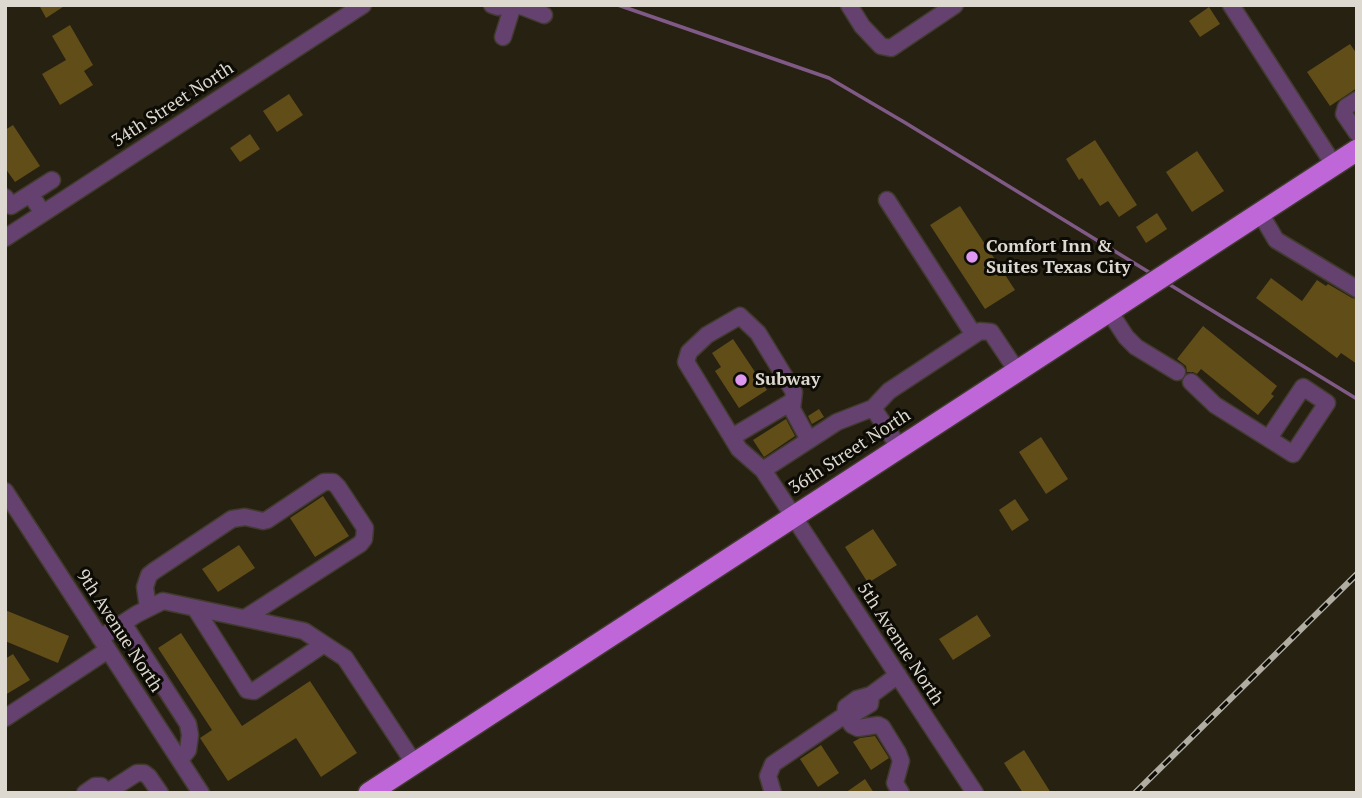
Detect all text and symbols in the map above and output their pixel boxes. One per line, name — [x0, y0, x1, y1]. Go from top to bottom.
street label: 34th Street North — [108, 58, 238, 152]
place label: Comfort Inn & Suites Texas City — [986, 236, 1131, 278]
marker: Comfort Inn & Suites Texas City — [964, 249, 980, 265]
place label: Subway — [755, 369, 820, 391]
marker: Subway — [733, 372, 749, 388]
street label: 36th Street North — [785, 405, 915, 499]
street label: 9th Avenue North — [71, 566, 167, 696]
street label: 5th Avenue North — [852, 579, 948, 709]

